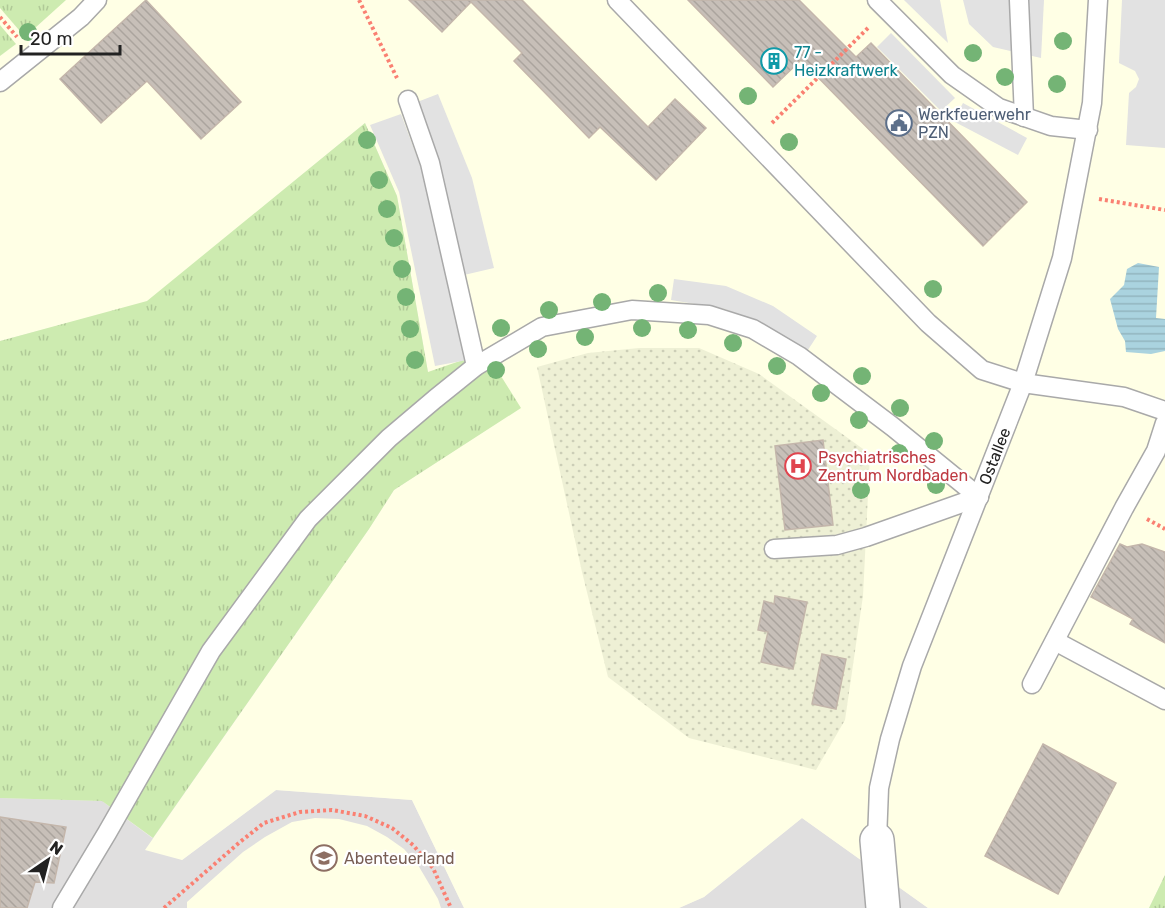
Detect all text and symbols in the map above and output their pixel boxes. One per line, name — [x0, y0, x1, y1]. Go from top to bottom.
scale bar — [21, 18, 120, 56]
text: 20 m — [30, 28, 72, 50]
place label: 77 - Heizkraftwerk — [794, 43, 898, 80]
building icon: 77 - Heizkraftwerk — [759, 46, 789, 76]
place label: Werkfeuerwehr PZN — [918, 105, 1031, 142]
public building icon: Werkfeuerwehr PZN — [884, 108, 914, 138]
street label: Ostallee — [975, 425, 1014, 487]
place label: Psychiatrisches Zentrum Nordbaden — [818, 448, 968, 485]
hospital icon: Psychiatrisches Zentrum Nordbaden — [783, 451, 813, 481]
north arrow — [18, 830, 78, 890]
text: N — [46, 837, 66, 859]
school or university icon: Abenteuerland — [309, 843, 339, 873]
place label: Abenteuerland — [344, 849, 455, 868]

